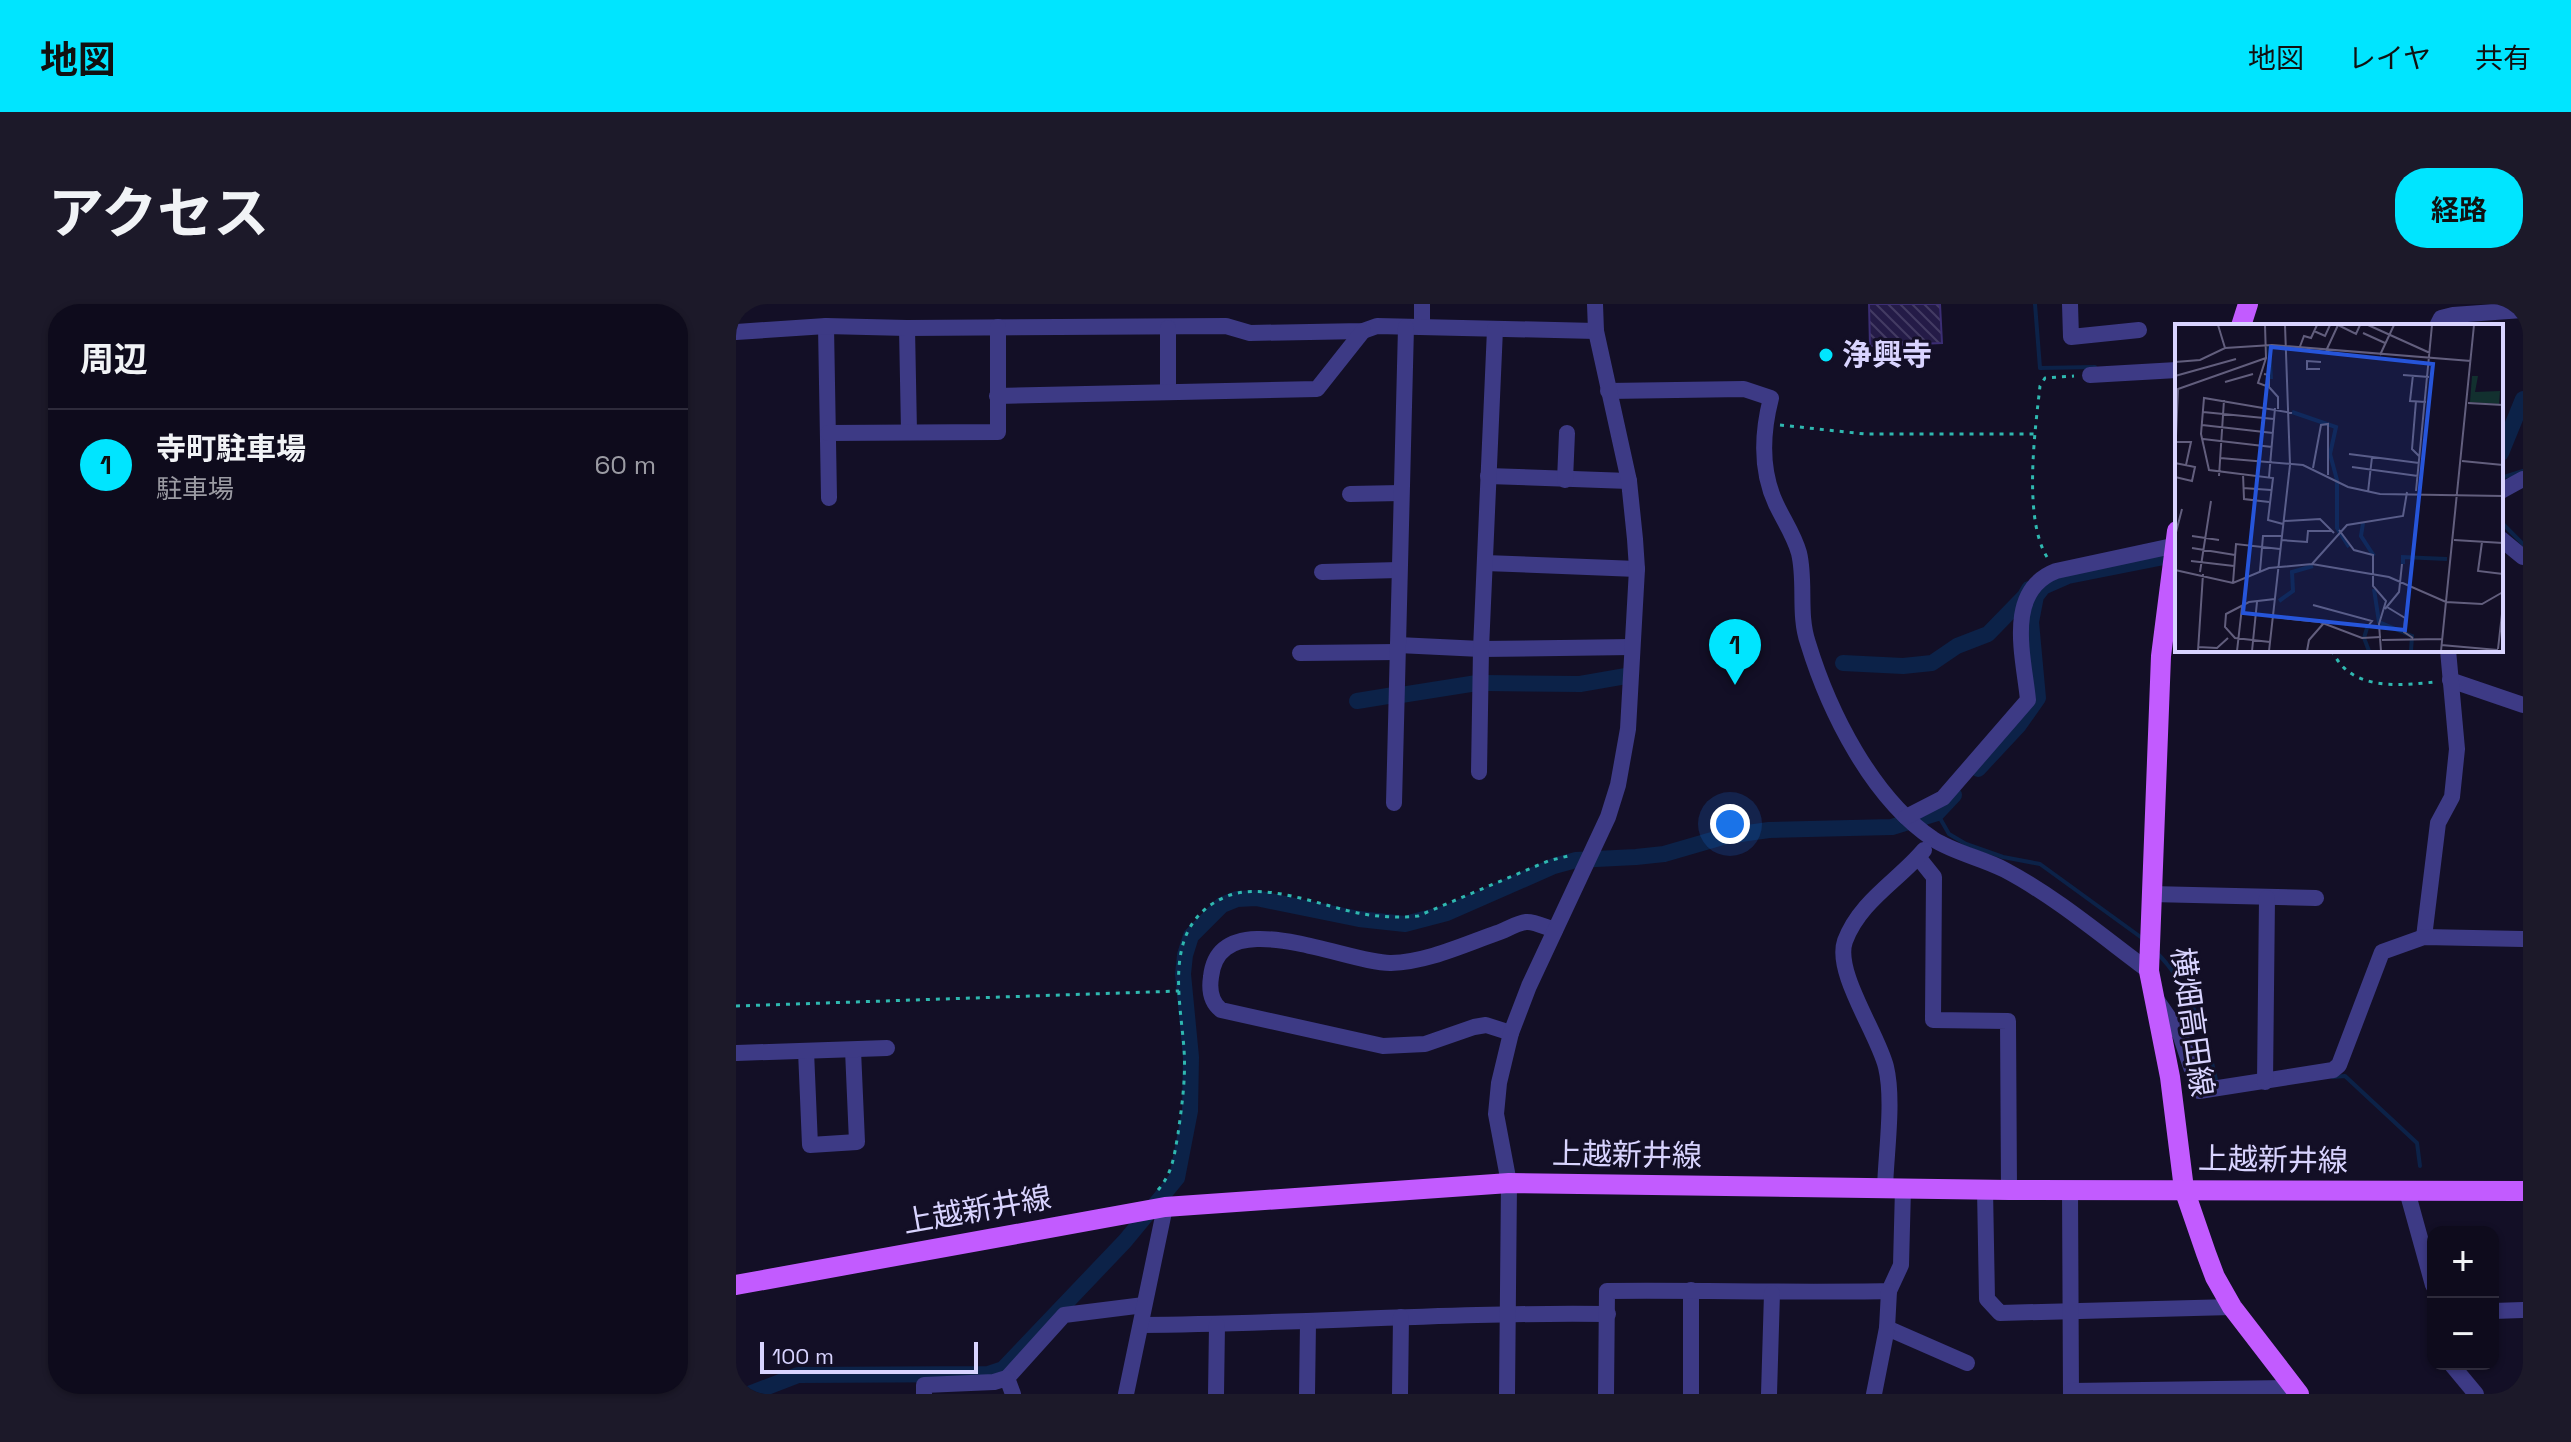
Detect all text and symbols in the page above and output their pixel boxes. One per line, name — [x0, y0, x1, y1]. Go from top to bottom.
text: 地図 — [40, 36, 116, 84]
text: 地図 — [2248, 40, 2304, 76]
text: レイヤ — [2348, 40, 2431, 76]
text: 共有 — [2475, 40, 2531, 76]
button: 経路 — [2395, 168, 2523, 248]
text: アクセス — [48, 178, 269, 249]
inset map — [2175, 324, 2503, 652]
place label: 浄興寺 — [1842, 335, 1932, 374]
text: 周辺 — [80, 338, 148, 381]
marker: 浄興寺 — [1817, 346, 1835, 364]
text: 寺町駐車場 — [156, 429, 306, 468]
text: 1 — [100, 448, 112, 482]
text: 60 m — [594, 448, 656, 482]
text: 駐車場 — [156, 472, 234, 506]
pin: 1 — [1709, 619, 1761, 685]
your location — [1710, 804, 1750, 844]
street label: 横畑高田線 — [2163, 945, 2222, 1099]
street label: 上越新井線 — [1552, 1134, 1702, 1175]
street label: 上越新井線 — [2198, 1139, 2348, 1180]
street label: 上越新井線 — [900, 1177, 1054, 1242]
map controls — [2427, 1226, 2499, 1370]
button: + — [2427, 1226, 2499, 1298]
button: − — [2427, 1298, 2499, 1370]
scale bar — [760, 1338, 978, 1374]
text: 100 m — [772, 1342, 834, 1370]

